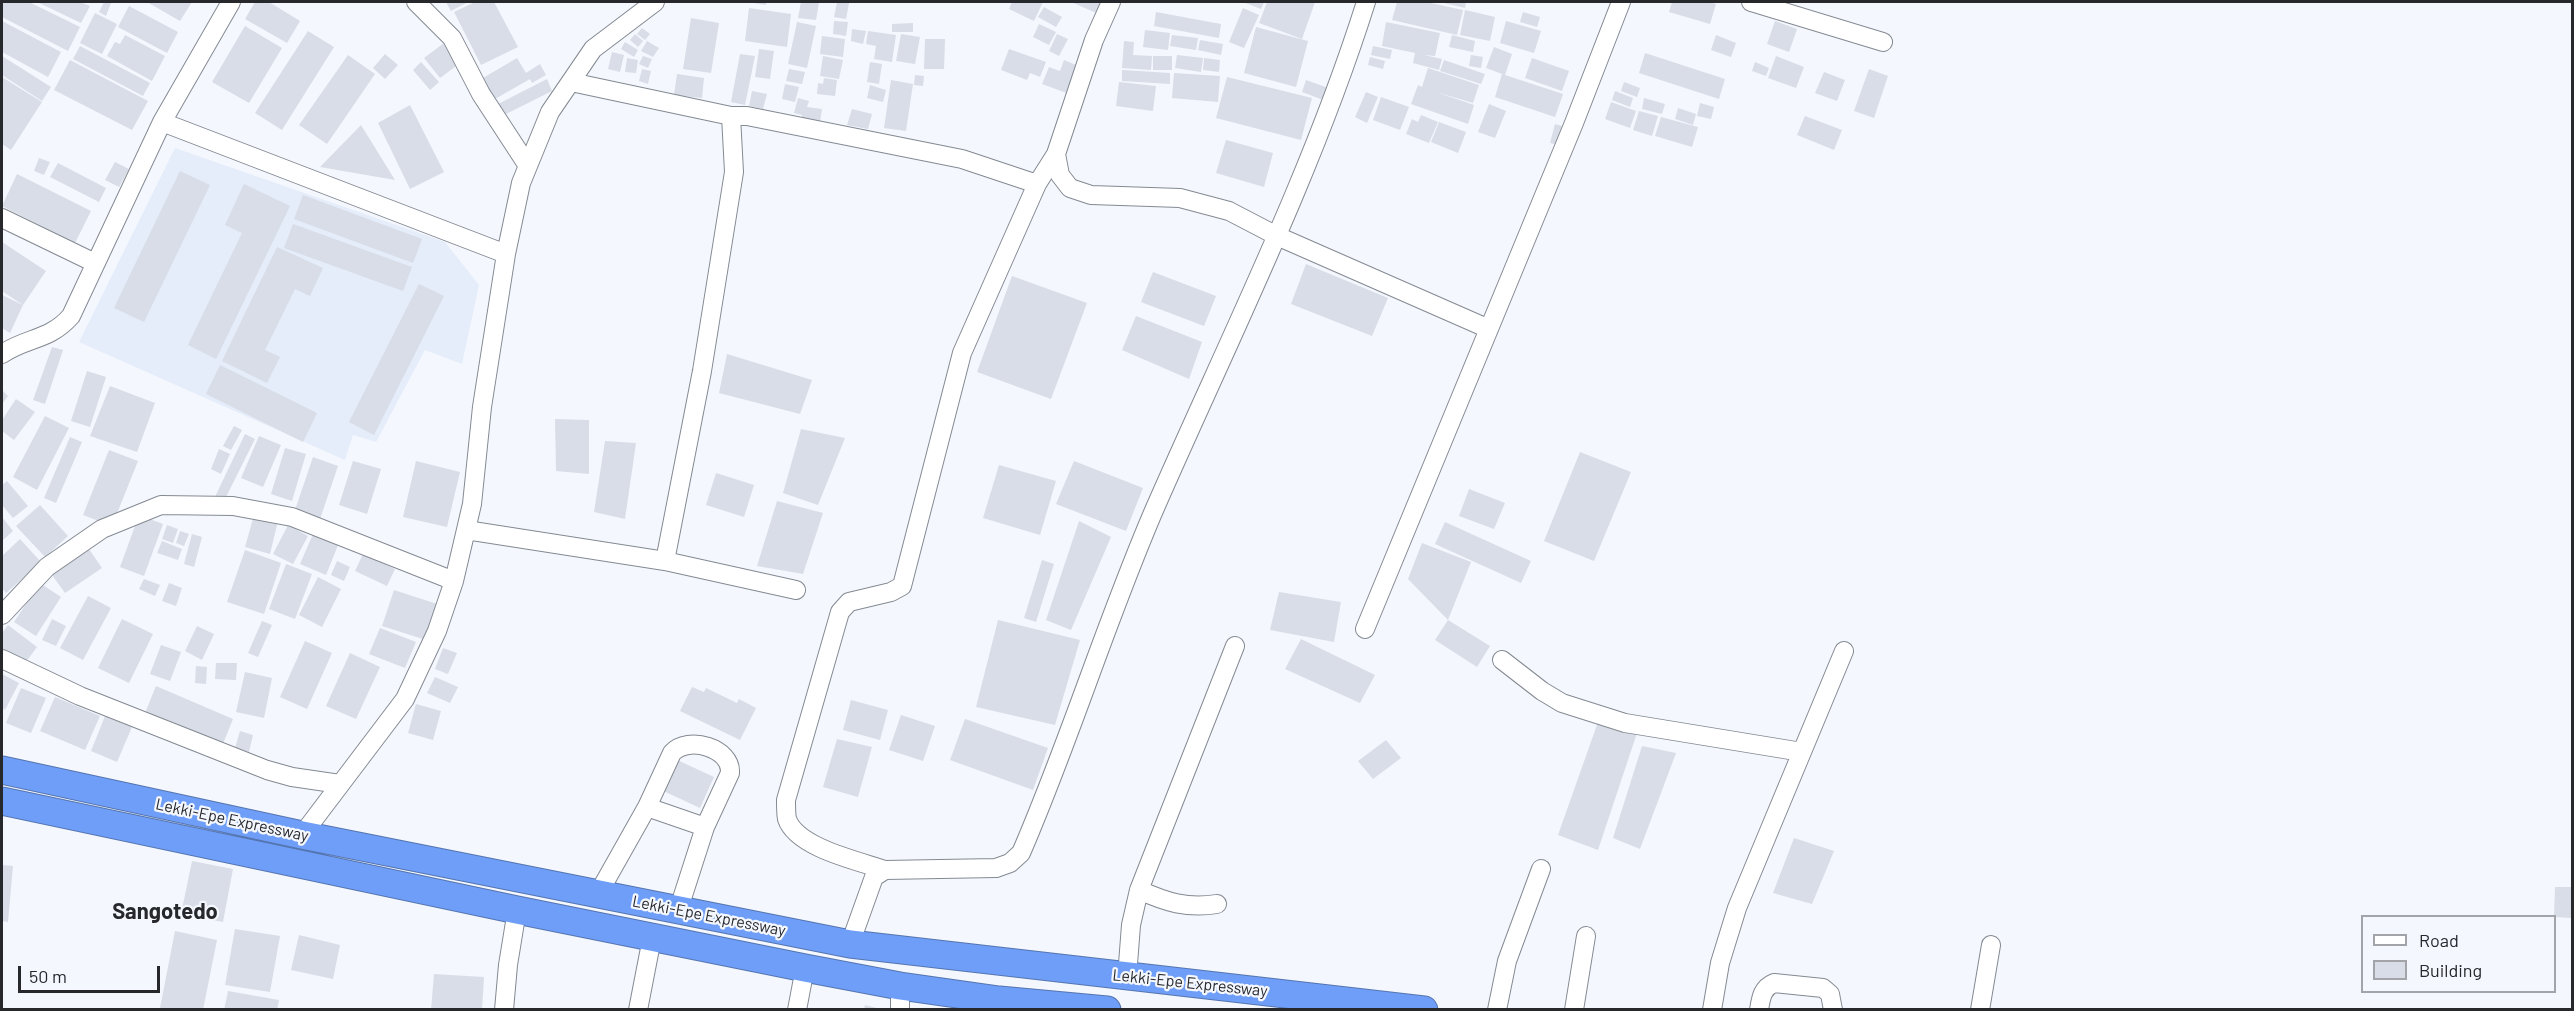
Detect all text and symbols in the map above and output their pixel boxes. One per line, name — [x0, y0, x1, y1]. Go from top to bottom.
street label: Lekki-Epe Expressway — [154, 794, 310, 846]
street label: Lekki-Epe Expressway — [631, 892, 787, 940]
district label: Sangotedo — [112, 899, 218, 925]
legend — [2361, 915, 2556, 993]
text: Road — [2419, 929, 2459, 951]
scale bar — [21, 954, 164, 992]
text: Building — [2419, 959, 2482, 981]
text: 50 m — [29, 965, 67, 987]
street label: Lekki-Epe Expressway — [1111, 965, 1269, 1001]

